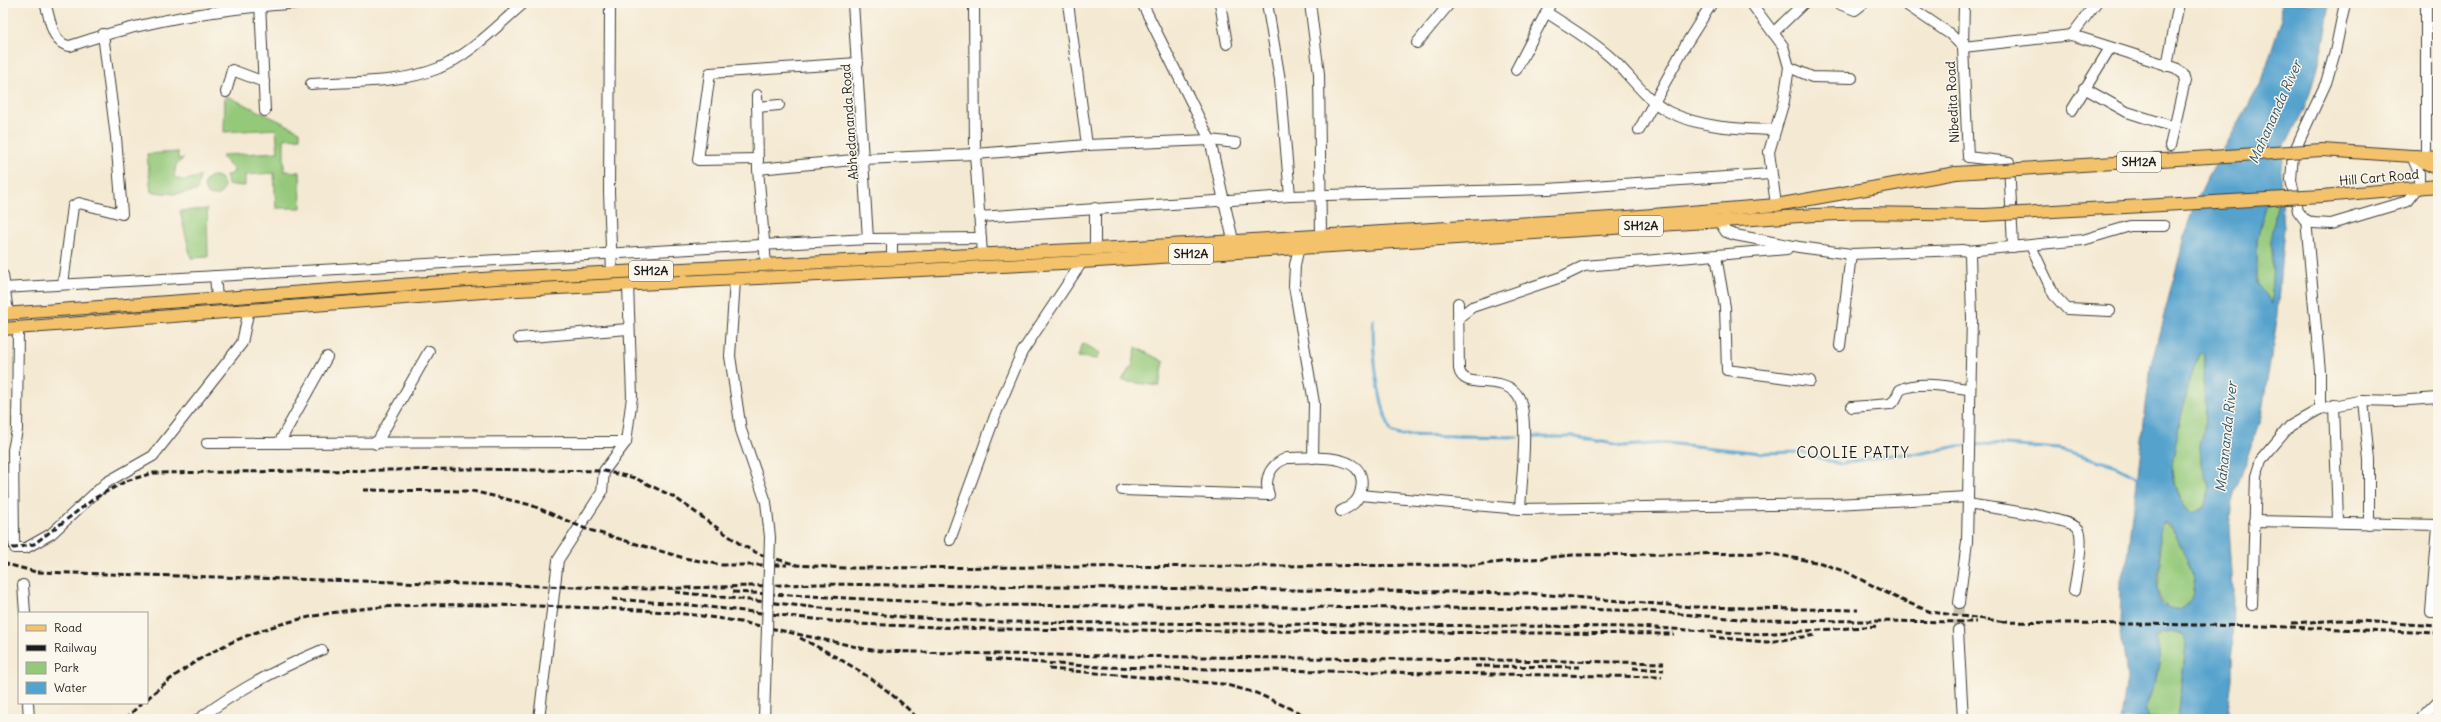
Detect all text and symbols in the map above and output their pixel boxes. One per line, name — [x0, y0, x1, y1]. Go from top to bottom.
water label: Mahananda River — [2244, 55, 2307, 166]
street label: Nibedita Road — [1942, 60, 1963, 143]
street label: Abhedananda Road — [837, 63, 862, 181]
road number: SH12A — [2117, 152, 2161, 172]
street label: Hill Cart Road — [2338, 166, 2420, 189]
road number: SH12A — [1619, 216, 1663, 236]
road number: SH12A — [1169, 244, 1213, 264]
road number: SH12A — [629, 261, 673, 281]
water label: Mahananda River — [2211, 379, 2241, 493]
district label: COOLIE PATTY — [1796, 443, 1910, 462]
legend — [18, 612, 148, 704]
text: Road — [54, 620, 82, 635]
text: Railway — [54, 640, 97, 655]
text: Park — [54, 660, 79, 675]
text: Water — [54, 680, 87, 695]

